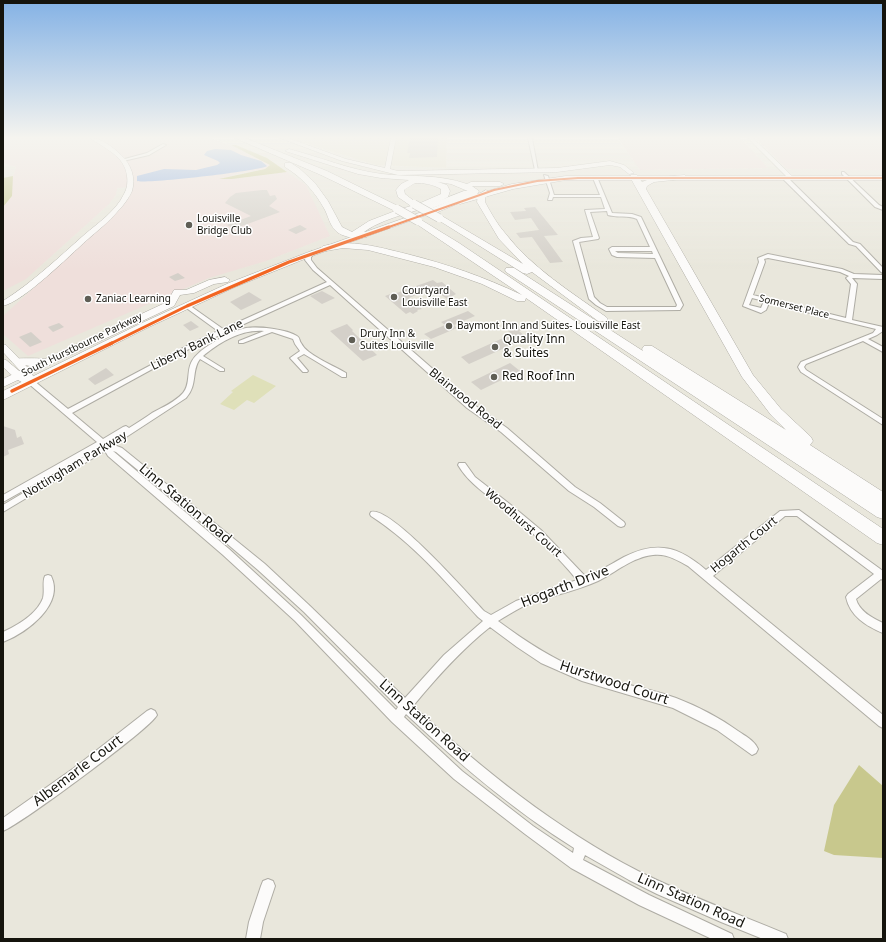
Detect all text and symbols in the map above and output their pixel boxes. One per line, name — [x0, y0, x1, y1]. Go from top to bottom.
place label: Louisville Bridge Club — [197, 213, 252, 236]
marker: Louisville Bridge Club — [184, 220, 194, 230]
place label: Courtyard Louisville East — [402, 285, 467, 308]
marker: Courtyard Louisville East — [389, 292, 399, 302]
street label: Somerset Place — [758, 292, 830, 322]
place label: Zaniac Learning — [96, 293, 171, 305]
marker: Zaniac Learning — [83, 294, 93, 304]
street label: South Hurstbourne Parkway — [20, 310, 144, 380]
street label: Liberty Bank Lane — [149, 316, 245, 374]
place label: Baymont Inn and Suites- Louisville East — [457, 320, 640, 332]
marker: Baymont Inn and Suites- Louisville East — [444, 321, 454, 331]
place label: Drury Inn & Suites Louisville — [360, 328, 434, 352]
place label: Quality Inn & Suites — [503, 333, 565, 361]
marker: Drury Inn & Suites Louisville — [347, 335, 357, 345]
marker: Quality Inn & Suites — [490, 342, 500, 352]
street label: Blairwood Road — [426, 365, 504, 433]
place label: Red Roof Inn — [502, 370, 575, 384]
marker: Red Roof Inn — [489, 372, 499, 382]
street label: Nottingham Parkway — [20, 428, 130, 502]
street label: Linn Station Road — [135, 460, 235, 548]
street label: Woodhurst Court — [482, 486, 564, 560]
street label: Hogarth Court — [708, 514, 780, 576]
street label: Hogarth Drive — [519, 562, 611, 612]
street label: Hurstwood Court — [557, 657, 671, 709]
street label: Linn Station Road — [375, 676, 473, 766]
street label: Albemarle Court — [30, 732, 126, 810]
street label: Linn Station Road — [635, 870, 747, 932]

